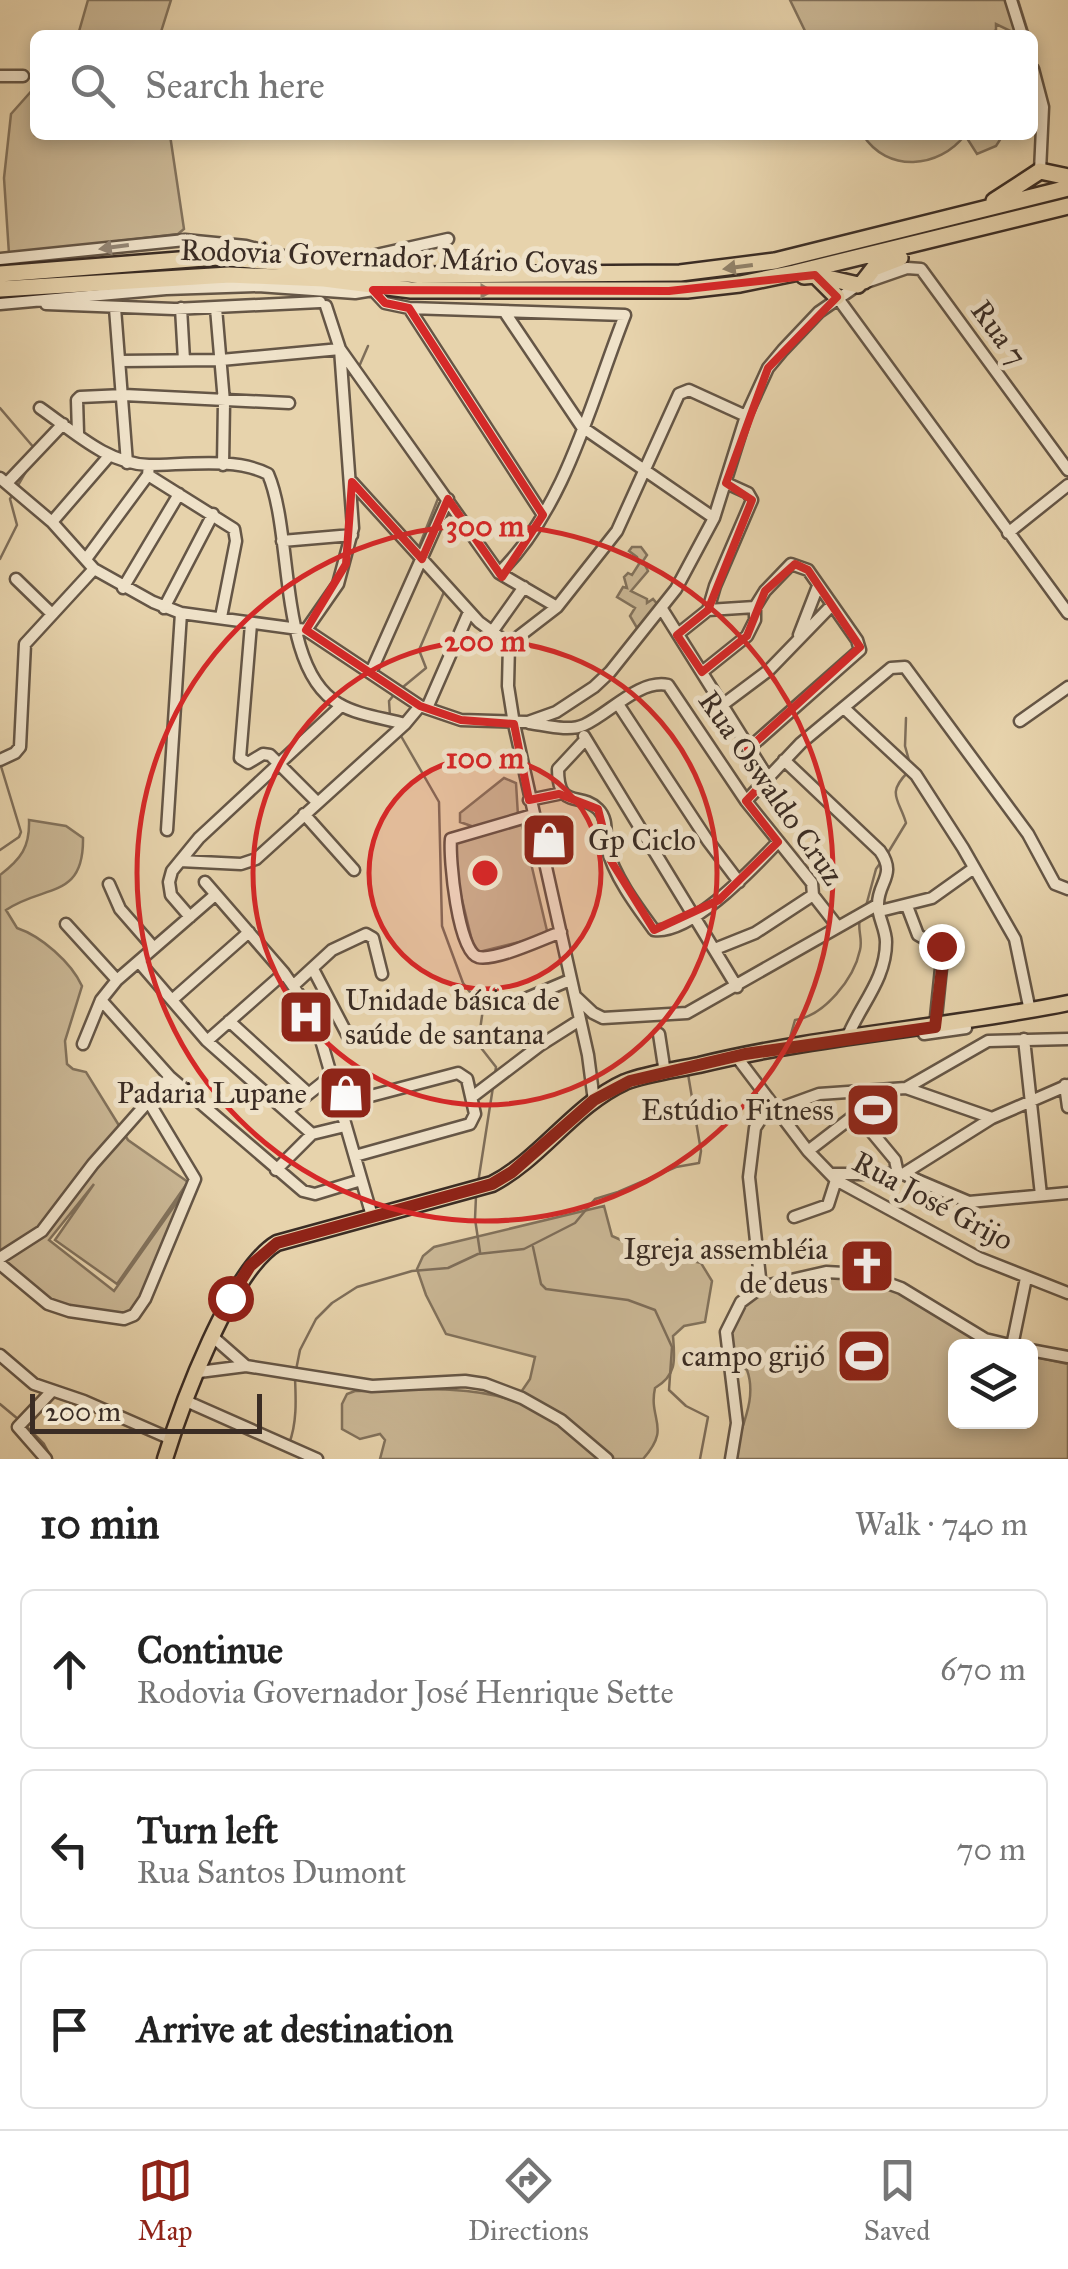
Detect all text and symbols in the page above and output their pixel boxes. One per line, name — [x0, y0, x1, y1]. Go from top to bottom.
search box — [30, 30, 1038, 140]
icon: search — [65, 58, 120, 113]
text: Search here — [145, 62, 325, 108]
street label: Rodovia Governador Mário Covas — [179, 232, 599, 282]
one-way arrow — [98, 239, 130, 255]
one-way arrow — [722, 259, 754, 275]
one-way arrow — [462, 283, 494, 299]
street label: Rua 7 — [963, 293, 1035, 373]
text: 300 m — [446, 508, 525, 544]
text: 200 m — [444, 623, 526, 659]
street label: Rua Oswaldo Cruz — [691, 684, 851, 892]
text: 100 m — [446, 740, 525, 776]
shop icon: Gp Ciclo — [519, 810, 579, 870]
place label: Gp Ciclo — [588, 822, 696, 858]
centre of rings — [467, 855, 503, 891]
route end — [919, 924, 965, 970]
place label: Unidade básica de saúde de santana — [345, 982, 560, 1052]
hospital icon: Unidade básica de saúde de santana — [276, 987, 336, 1047]
shop icon: Padaria Lupane — [316, 1063, 376, 1123]
place label: Padaria Lupane — [117, 1075, 307, 1111]
sports icon: Estúdio Fitness — [843, 1080, 903, 1140]
place label: Estúdio Fitness — [641, 1092, 834, 1128]
street label: Rua José Grijo — [846, 1144, 1020, 1258]
place label: Igreja assembléia de deus — [624, 1231, 828, 1301]
church icon: Igreja assembléia de deus — [837, 1236, 897, 1296]
route start — [208, 1276, 254, 1322]
sports icon: campo grijó — [834, 1326, 894, 1386]
place label: campo grijó — [681, 1338, 825, 1374]
map controls — [948, 1339, 1038, 1429]
button: layers — [948, 1339, 1038, 1429]
scale bar — [30, 1389, 262, 1434]
text: 200 m — [45, 1394, 121, 1429]
text: 10 min — [40, 1498, 159, 1550]
text: Walk · 740 m — [855, 1505, 1028, 1544]
text: Continue — [137, 1627, 283, 1673]
icon: ahead — [42, 1642, 97, 1697]
text: 670 m — [940, 1650, 1026, 1689]
text: Rodovia Governador José Henrique Sette — [137, 1673, 674, 1712]
text: Turn left — [137, 1807, 278, 1853]
icon: left — [42, 1822, 97, 1877]
text: 70 m — [957, 1830, 1026, 1869]
text: Rua Santos Dumont — [137, 1853, 406, 1892]
icon: arrive — [42, 2002, 97, 2057]
text: Arrive at destination — [137, 2006, 454, 2052]
tab: Map — [138, 2153, 193, 2248]
tab: Directions — [468, 2153, 589, 2248]
tab: Saved — [864, 2153, 930, 2248]

